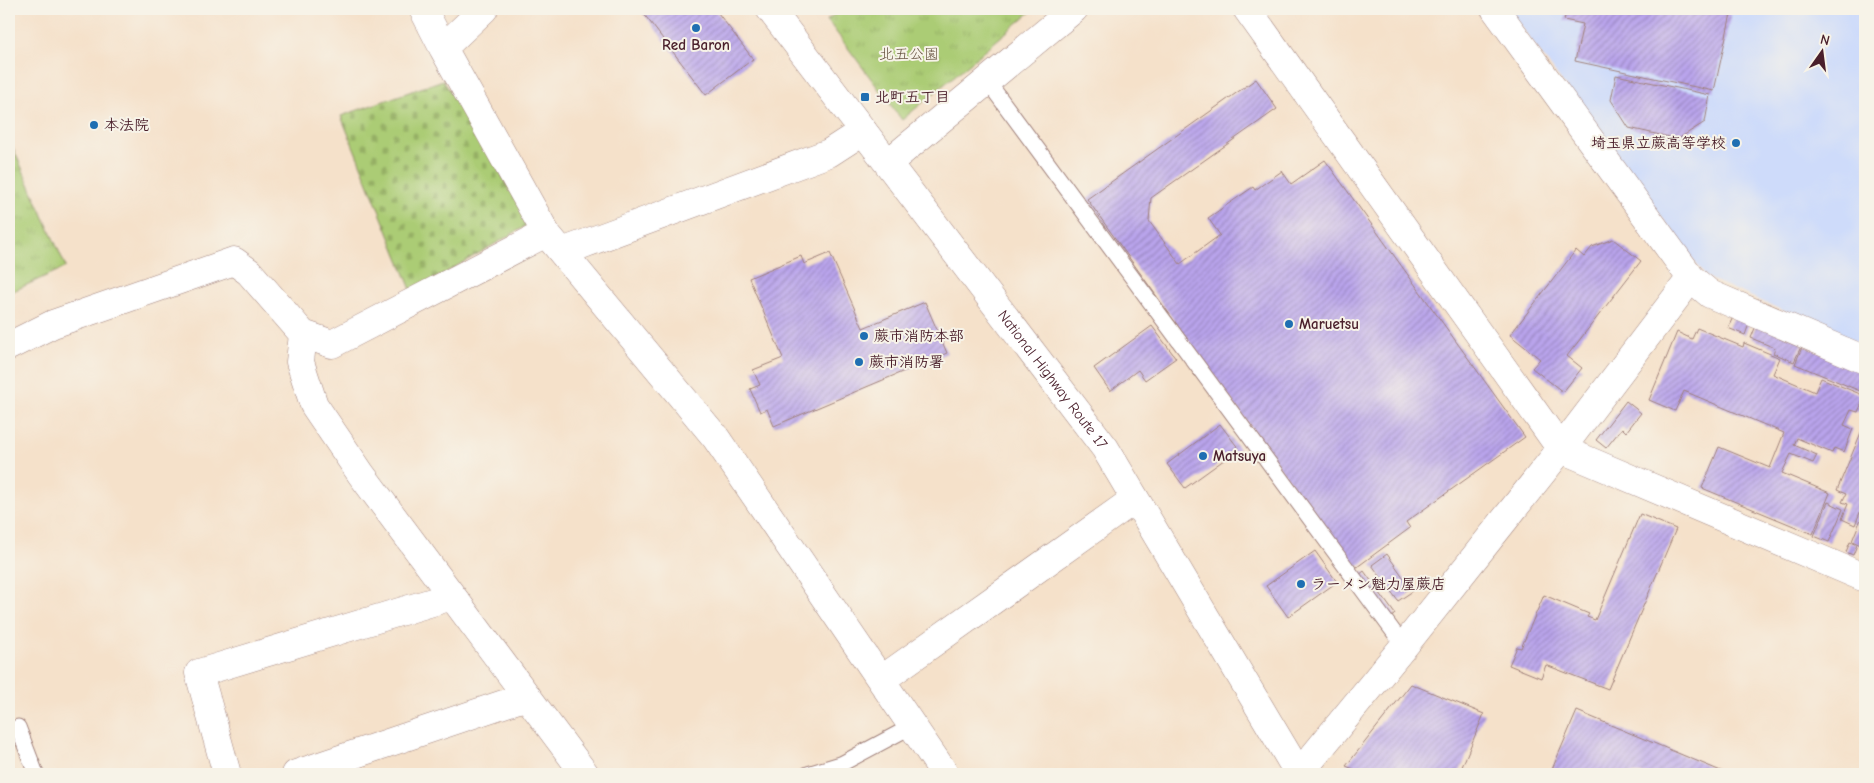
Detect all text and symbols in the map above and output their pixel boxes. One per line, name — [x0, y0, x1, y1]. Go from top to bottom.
marker: Red Baron — [690, 22, 702, 34]
north arrow — [1796, 28, 1846, 78]
text: N — [1819, 31, 1832, 49]
place label: Red Baron — [662, 36, 730, 54]
park label: 北五公園 — [879, 45, 939, 63]
place label: 北町五丁目 — [875, 88, 950, 106]
marker: 北町五丁目 — [859, 91, 871, 103]
place label: 本法院 — [104, 116, 149, 134]
marker: 本法院 — [88, 119, 100, 131]
place label: 埼玉県立蕨高等学校 — [1591, 134, 1726, 152]
marker: 埼玉県立蕨高等学校 — [1730, 137, 1742, 149]
street label: National Highway Route 17 — [994, 306, 1111, 452]
place label: Maruetsu — [1299, 315, 1359, 333]
marker: Maruetsu — [1283, 318, 1295, 330]
place label: 蕨市消防本部 — [874, 327, 964, 345]
marker: 蕨市消防本部 — [858, 330, 870, 342]
place label: 蕨市消防署 — [869, 353, 944, 371]
marker: 蕨市消防署 — [853, 356, 865, 368]
place label: Matsuya — [1213, 447, 1266, 465]
marker: Matsuya — [1197, 450, 1209, 462]
place label: ラーメン魁力屋蕨店 — [1311, 575, 1446, 593]
marker: ラーメン魁力屋蕨店 — [1295, 578, 1307, 590]

